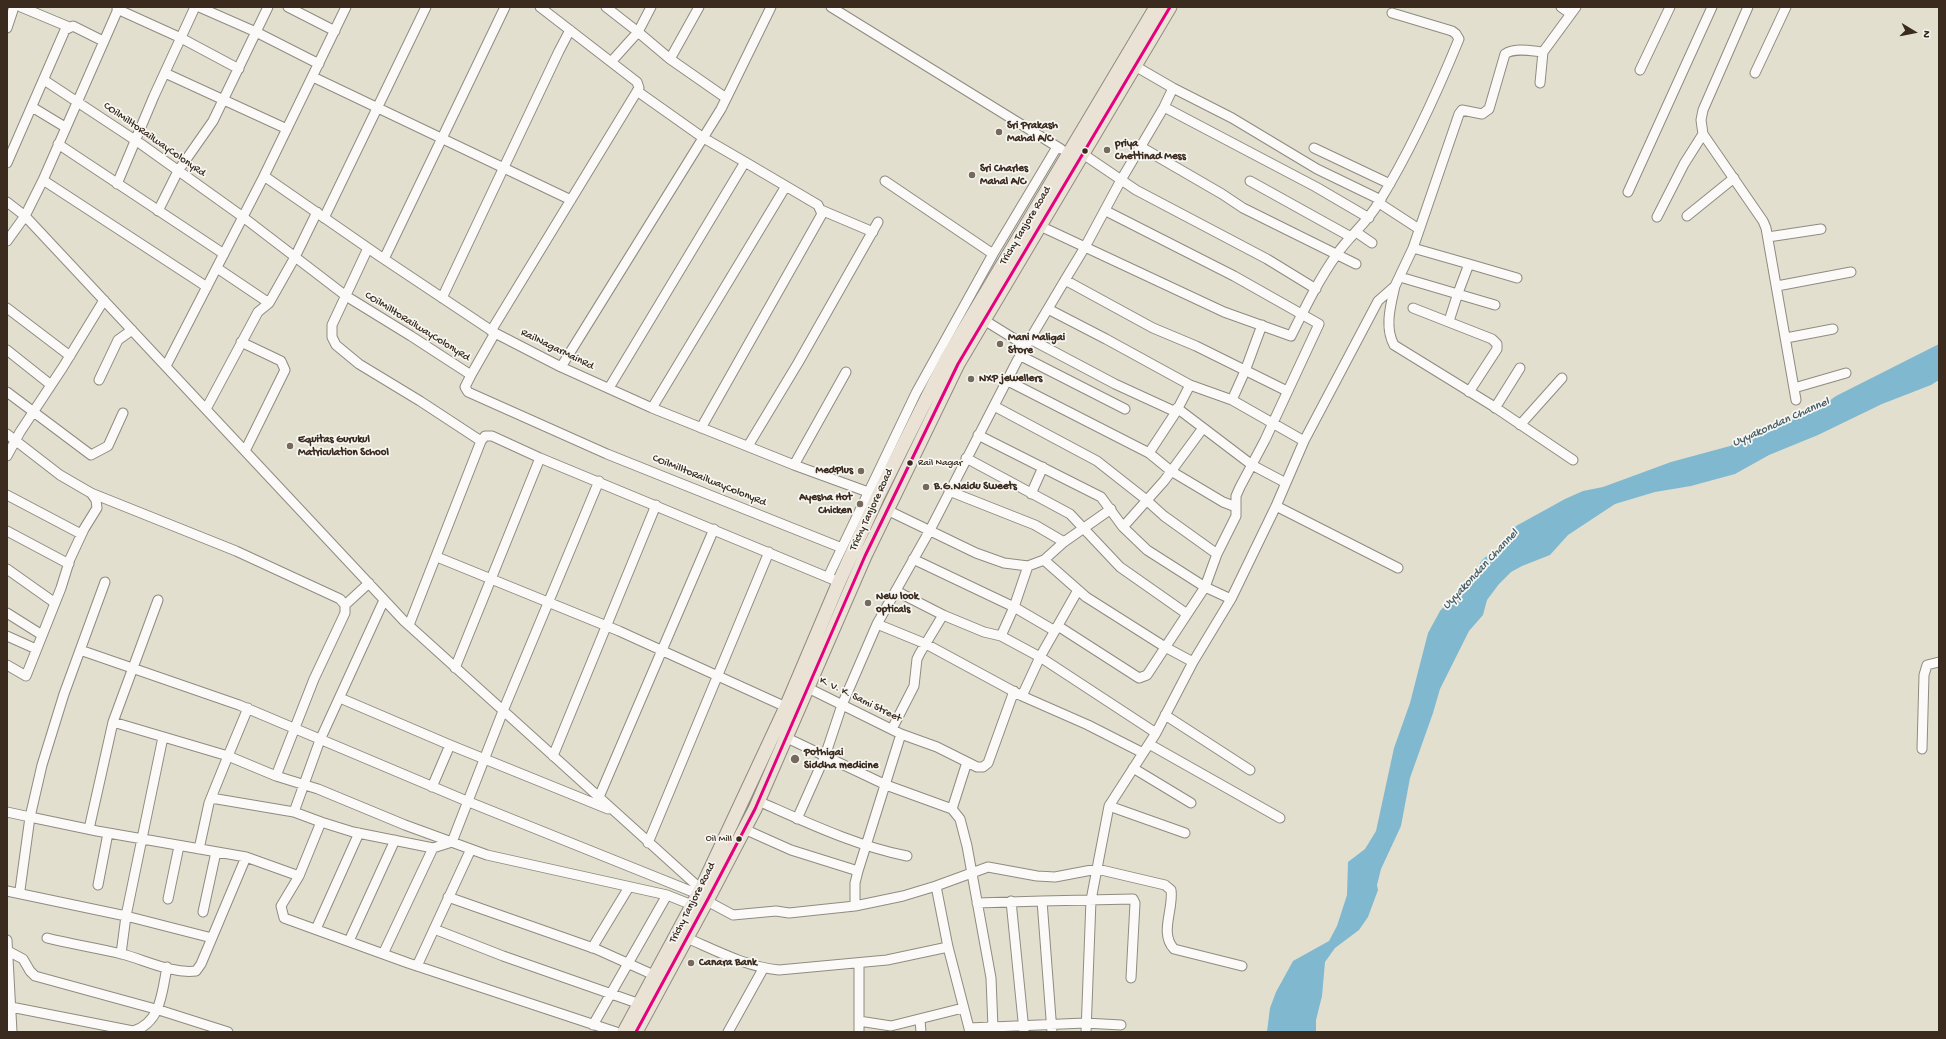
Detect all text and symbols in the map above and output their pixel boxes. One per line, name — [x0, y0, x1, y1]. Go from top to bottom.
north arrow — [1894, 12, 1934, 52]
text: N — [1919, 30, 1932, 39]
street label: COilMilltoRailwayColonyRd — [100, 100, 208, 180]
place label: Sri Prakash Mahal A/C — [1007, 119, 1058, 145]
marker: Sri Prakash Mahal A/C — [994, 127, 1004, 137]
place label: priya Chettinad Mess — [1115, 137, 1186, 163]
marker: priya Chettinad Mess — [1102, 145, 1112, 155]
unlabelled marker — [1080, 146, 1090, 156]
place label: Sri Charles Mahal A/C — [980, 162, 1028, 188]
marker: Sri Charles Mahal A/C — [967, 170, 977, 180]
street label: Trichy Tanjore Road — [997, 185, 1055, 267]
street label: COilMilltoRailwayColonyRd — [362, 289, 472, 365]
street label: RailNagarMainRd — [518, 327, 596, 373]
place label: Mani Maligai Store — [1008, 331, 1065, 357]
marker: Mani Maligai Store — [995, 339, 1005, 349]
place label: NXP jewellers — [979, 372, 1042, 386]
marker: NXP jewellers — [966, 374, 976, 384]
water label: Uyyakondan Channel — [1730, 395, 1832, 451]
place label: Equitas Gurukul Matriculation School — [298, 433, 389, 459]
marker: Equitas Gurukul Matriculation School — [285, 441, 295, 451]
street label: COilMilltoRailwayColonyRd — [650, 452, 768, 510]
place label: Rail Nagar — [918, 457, 962, 469]
marker: Rail Nagar — [905, 458, 915, 468]
place label: MedPlus — [816, 464, 853, 478]
marker: MedPlus — [856, 466, 866, 476]
street label: Trichy Tanjore Road — [847, 467, 897, 553]
place label: B.G.Naidu Sweets — [934, 480, 1017, 494]
marker: B.G.Naidu Sweets — [921, 482, 931, 492]
place label: Ayesha Hot Chicken — [799, 491, 852, 517]
marker: Ayesha Hot Chicken — [855, 499, 865, 509]
water label: Uyyakondan Channel — [1440, 527, 1522, 613]
place label: New look opticals — [876, 590, 919, 616]
marker: New look opticals — [863, 598, 873, 608]
street label: K. V. K. Sami Street — [817, 674, 903, 726]
place label: Pothigai Siddha medicine — [804, 746, 878, 772]
marker: Pothigai Siddha medicine — [789, 753, 801, 765]
place label: Oil Mill — [706, 833, 732, 845]
marker: Oil Mill — [734, 834, 744, 844]
street label: Trichy Tanjore Road — [667, 860, 719, 946]
place label: Canara Bank — [699, 956, 757, 970]
marker: Canara Bank — [686, 958, 696, 968]

